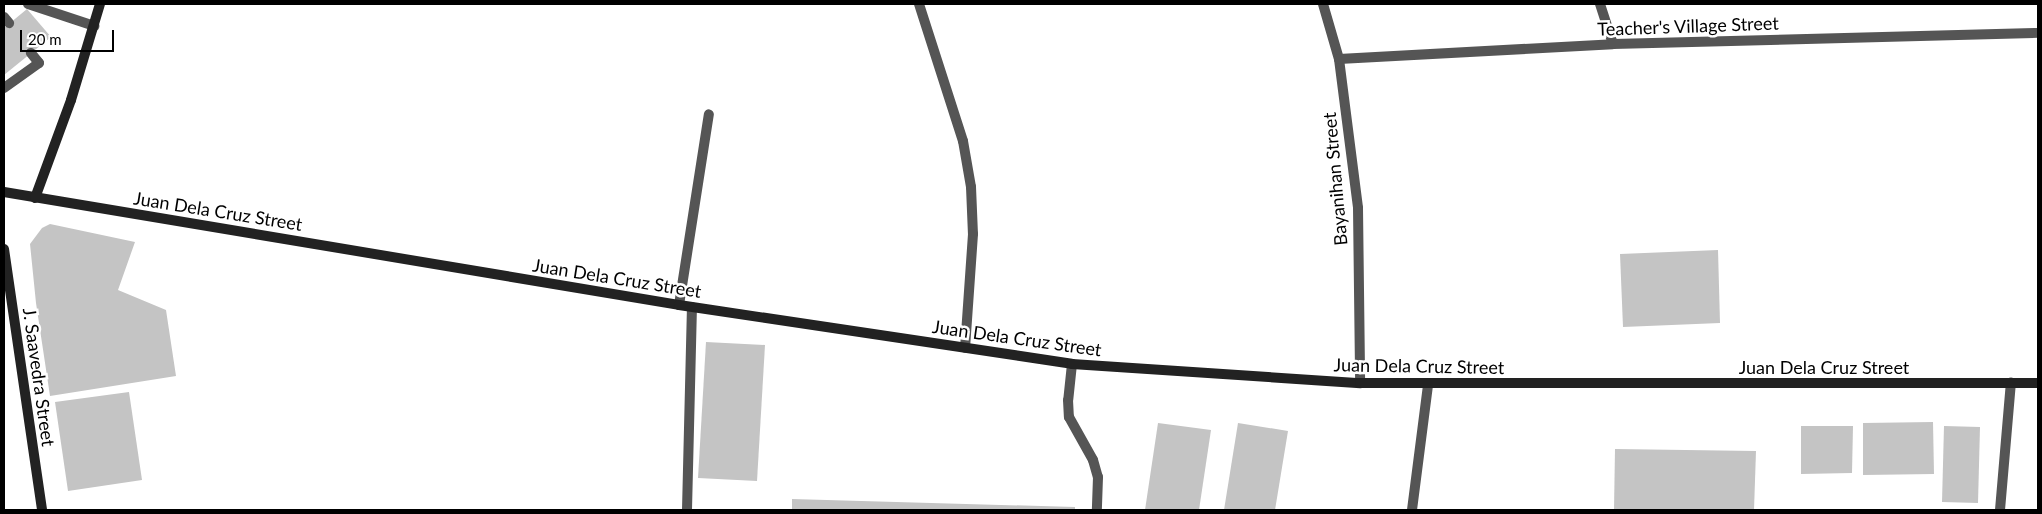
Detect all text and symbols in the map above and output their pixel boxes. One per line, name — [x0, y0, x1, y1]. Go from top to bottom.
street label: Teacher's Village Street — [1597, 12, 1779, 40]
scale bar — [22, 20, 116, 52]
text: 20 m — [28, 30, 62, 48]
street label: Bayanihan Street — [1318, 111, 1352, 247]
street label: Juan Dela Cruz Street — [132, 187, 304, 235]
street label: Juan Dela Cruz Street — [531, 254, 703, 302]
street label: J. Saavedra Street — [19, 306, 59, 448]
street label: Juan Dela Cruz Street — [931, 315, 1103, 361]
street label: Juan Dela Cruz Street — [1334, 354, 1504, 378]
street label: Juan Dela Cruz Street — [1739, 356, 1909, 378]

